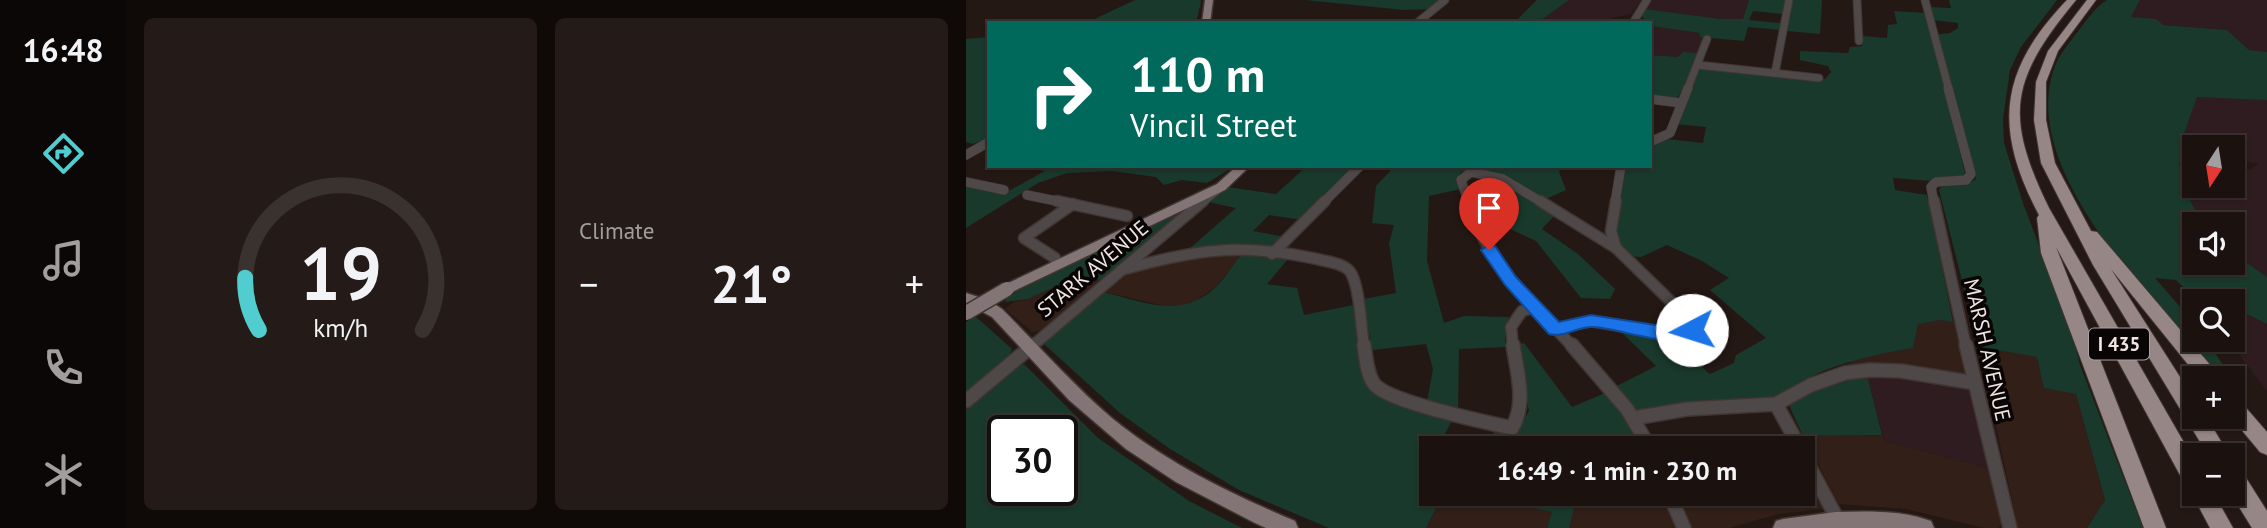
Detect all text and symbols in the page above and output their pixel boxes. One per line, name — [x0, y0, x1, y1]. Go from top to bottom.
text: 16:48 — [22, 29, 104, 71]
text: 110 m — [1130, 42, 1265, 106]
icon: right — [1015, 49, 1106, 140]
text: Vincil Street — [1130, 104, 1297, 146]
icon: directions — [39, 129, 88, 178]
north arrow — [2182, 135, 2245, 198]
map controls — [2182, 135, 2245, 506]
pin — [1459, 178, 1519, 250]
icon: arrive — [1470, 189, 1508, 227]
button: sound — [2182, 212, 2245, 275]
street label: STARK AVENUE — [1032, 214, 1154, 323]
text: Climate — [579, 216, 654, 245]
text: 19 — [299, 226, 382, 320]
icon: music — [39, 236, 88, 285]
text: 21° — [711, 250, 792, 317]
text: − — [579, 259, 598, 308]
text: + — [905, 259, 924, 308]
street label: MARSH AVENUE — [1958, 276, 2017, 424]
button: search — [2182, 289, 2245, 352]
position arrow — [1655, 293, 1729, 367]
text: km/h — [313, 312, 368, 344]
road number: I 435 — [2089, 328, 2149, 360]
icon: phone — [39, 343, 88, 392]
button: + — [2182, 366, 2245, 429]
speed limit sign: 30 — [987, 415, 1078, 506]
button: − — [2182, 443, 2245, 506]
icon: climate — [39, 450, 88, 499]
text: 16:49 · 1 min · 230 m — [1497, 454, 1737, 487]

